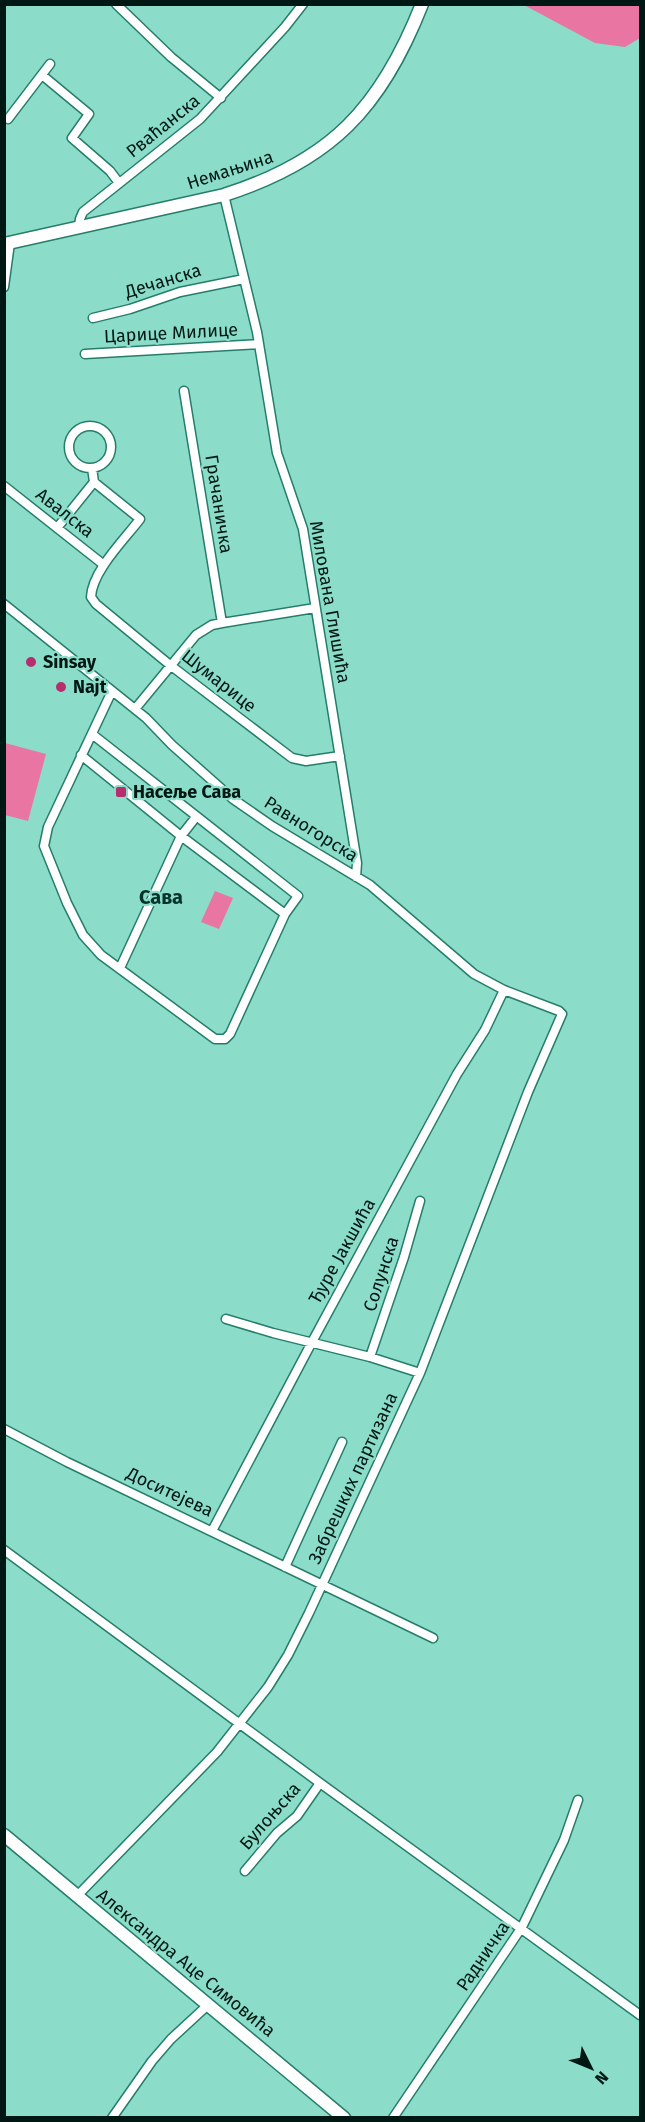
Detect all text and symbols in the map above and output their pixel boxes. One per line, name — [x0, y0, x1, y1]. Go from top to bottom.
street label: Рваћанска — [122, 90, 204, 162]
street label: Немањина — [184, 146, 276, 194]
street label: Дечанска — [121, 259, 204, 303]
street label: Царице Милице — [103, 318, 239, 348]
street label: Грачаничка — [200, 453, 238, 555]
street label: Авалска — [31, 483, 99, 543]
street label: Милована Глишића — [305, 519, 355, 685]
street label: Шумарице — [177, 645, 261, 717]
place label: Sinsay — [43, 651, 97, 673]
marker: Sinsay — [24, 655, 38, 669]
place label: Najt — [73, 676, 108, 698]
marker: Najt — [54, 680, 68, 694]
place label: Насеље Сава — [133, 781, 241, 803]
marker: Насеље Сава — [114, 785, 128, 799]
street label: Равногорска — [260, 791, 362, 867]
district label: Сава — [139, 885, 183, 909]
street label: Ђуре Јакшића — [304, 1194, 380, 1308]
street label: Солунска — [359, 1234, 403, 1314]
street label: Забрешких партизана — [304, 1389, 402, 1567]
street label: Доситејева — [122, 1462, 217, 1522]
street label: Булоњска — [235, 1778, 305, 1854]
street label: Александра Аце Симовића — [92, 1884, 280, 2042]
street label: Радничка — [452, 1917, 514, 1995]
north arrow — [561, 2038, 621, 2098]
text: N — [591, 2068, 612, 2088]

